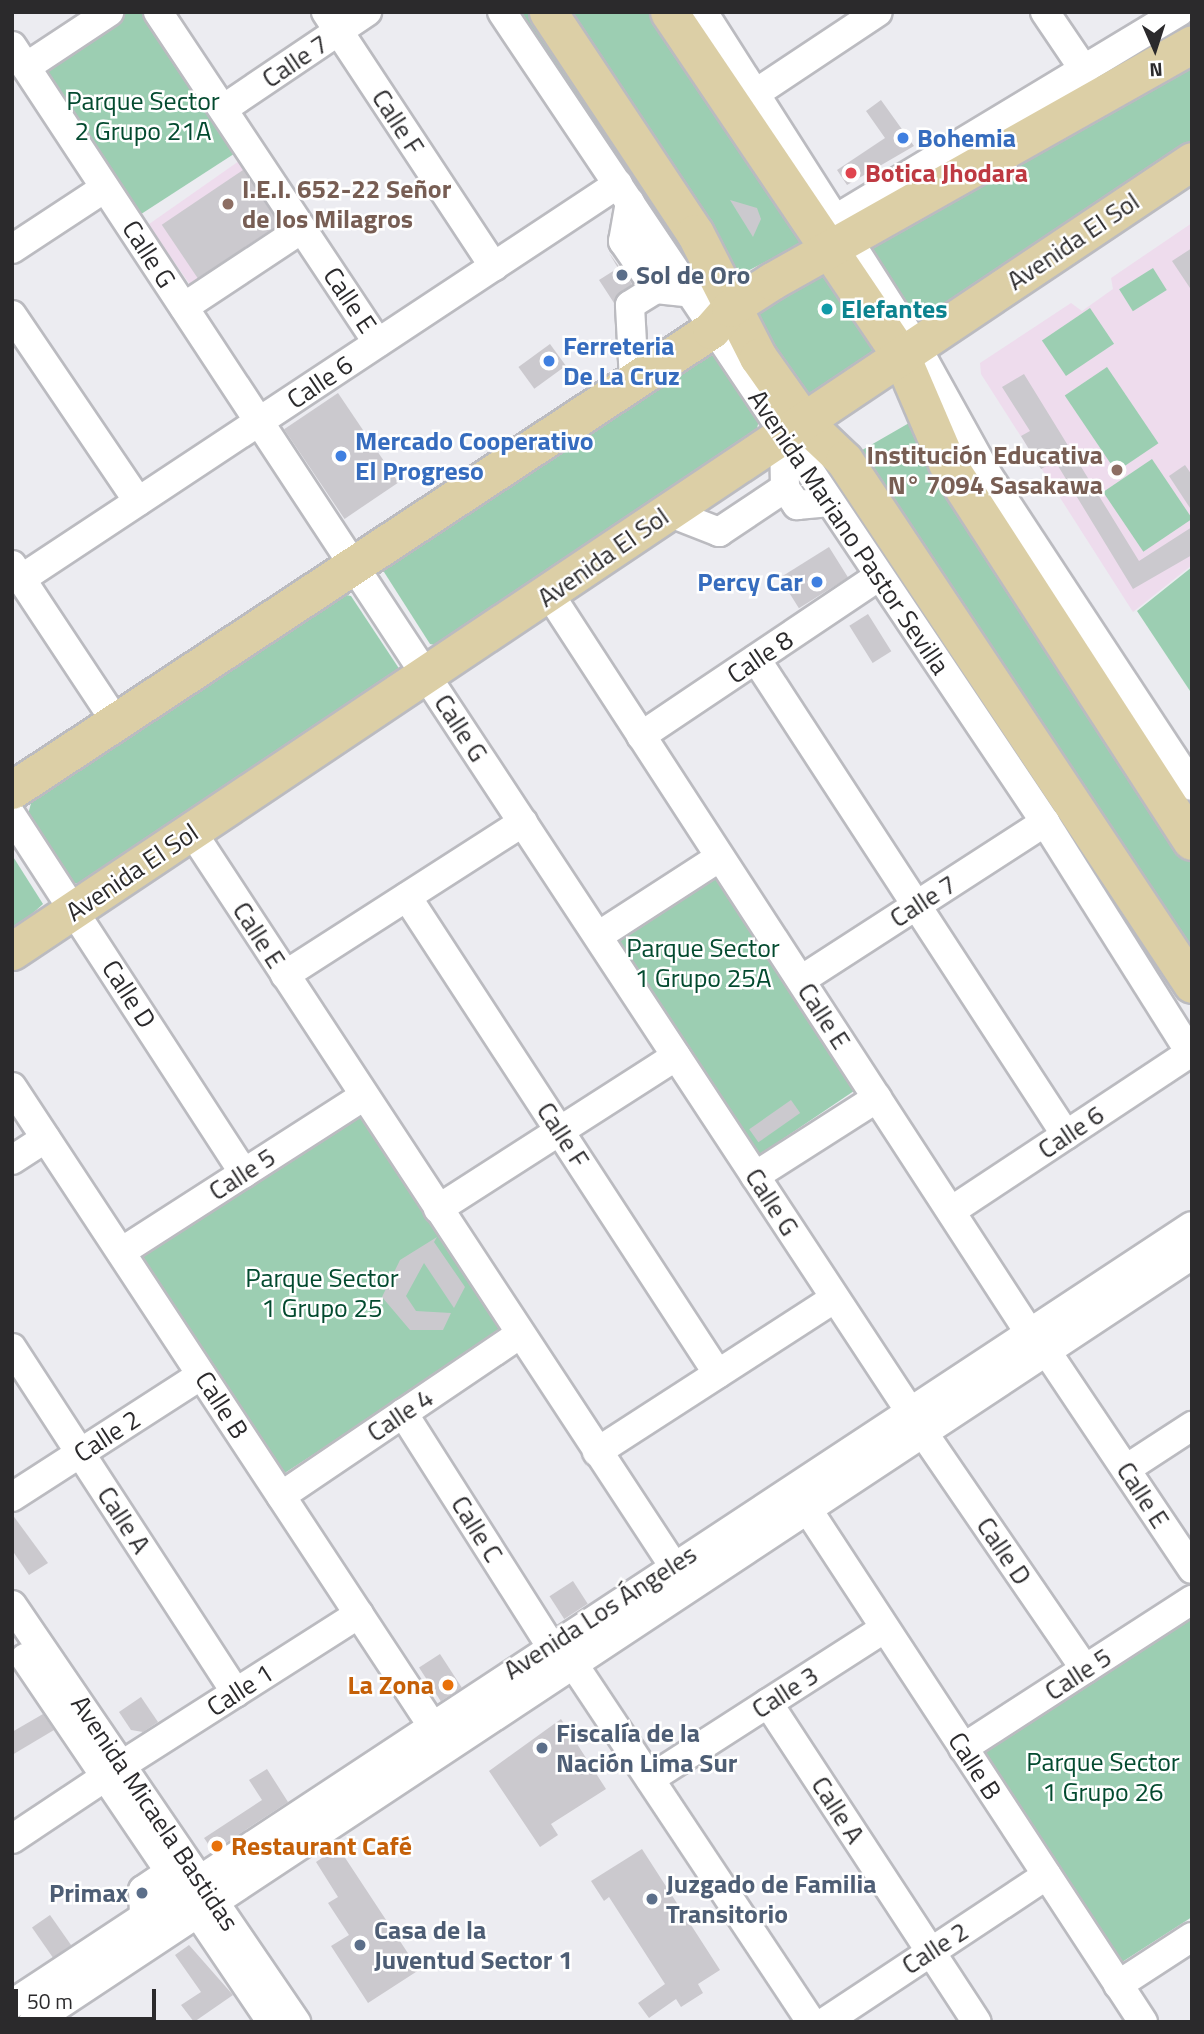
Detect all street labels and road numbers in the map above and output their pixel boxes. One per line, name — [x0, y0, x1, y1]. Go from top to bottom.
street label: Calle 7 — [256, 28, 334, 94]
street label: Calle F — [365, 83, 431, 161]
street label: Avenida El Sol — [1001, 185, 1145, 297]
street label: Calle G — [116, 214, 182, 294]
street label: Calle E — [317, 261, 383, 339]
street label: Calle 6 — [281, 349, 359, 415]
street label: Avenida Mariano Pastor Sevilla — [742, 384, 956, 680]
street label: Avenida El Sol — [532, 500, 674, 614]
street label: Calle 8 — [721, 624, 799, 690]
street label: Calle G — [428, 688, 494, 768]
street label: Avenida El Sol — [60, 816, 204, 928]
street label: Calle 7 — [884, 868, 962, 934]
street label: Calle E — [226, 896, 292, 974]
street label: Calle D — [96, 954, 162, 1034]
street label: Calle E — [791, 977, 857, 1055]
street label: Calle F — [530, 1096, 596, 1174]
street label: Calle 6 — [1032, 1099, 1110, 1165]
street label: Calle 5 — [203, 1141, 281, 1207]
street label: Calle G — [739, 1162, 805, 1242]
street label: Calle B — [189, 1365, 255, 1445]
street label: Calle 4 — [361, 1382, 439, 1448]
street label: Calle 2 — [68, 1403, 146, 1469]
street label: Calle E — [1110, 1456, 1176, 1534]
street label: Calle A — [91, 1481, 157, 1559]
street label: Calle C — [445, 1490, 509, 1568]
street label: Calle D — [970, 1511, 1038, 1591]
street label: Avenida Los Ángeles — [498, 1538, 702, 1686]
street label: Calle 5 — [1039, 1641, 1117, 1707]
street label: Calle 1 — [201, 1657, 279, 1723]
street label: Calle 3 — [746, 1659, 824, 1725]
street label: Avenida Micaela Bastidas — [65, 1689, 245, 1937]
street label: Calle B — [942, 1726, 1008, 1806]
street label: Calle A — [805, 1771, 871, 1849]
street label: Calle 2 — [896, 1915, 974, 1981]

